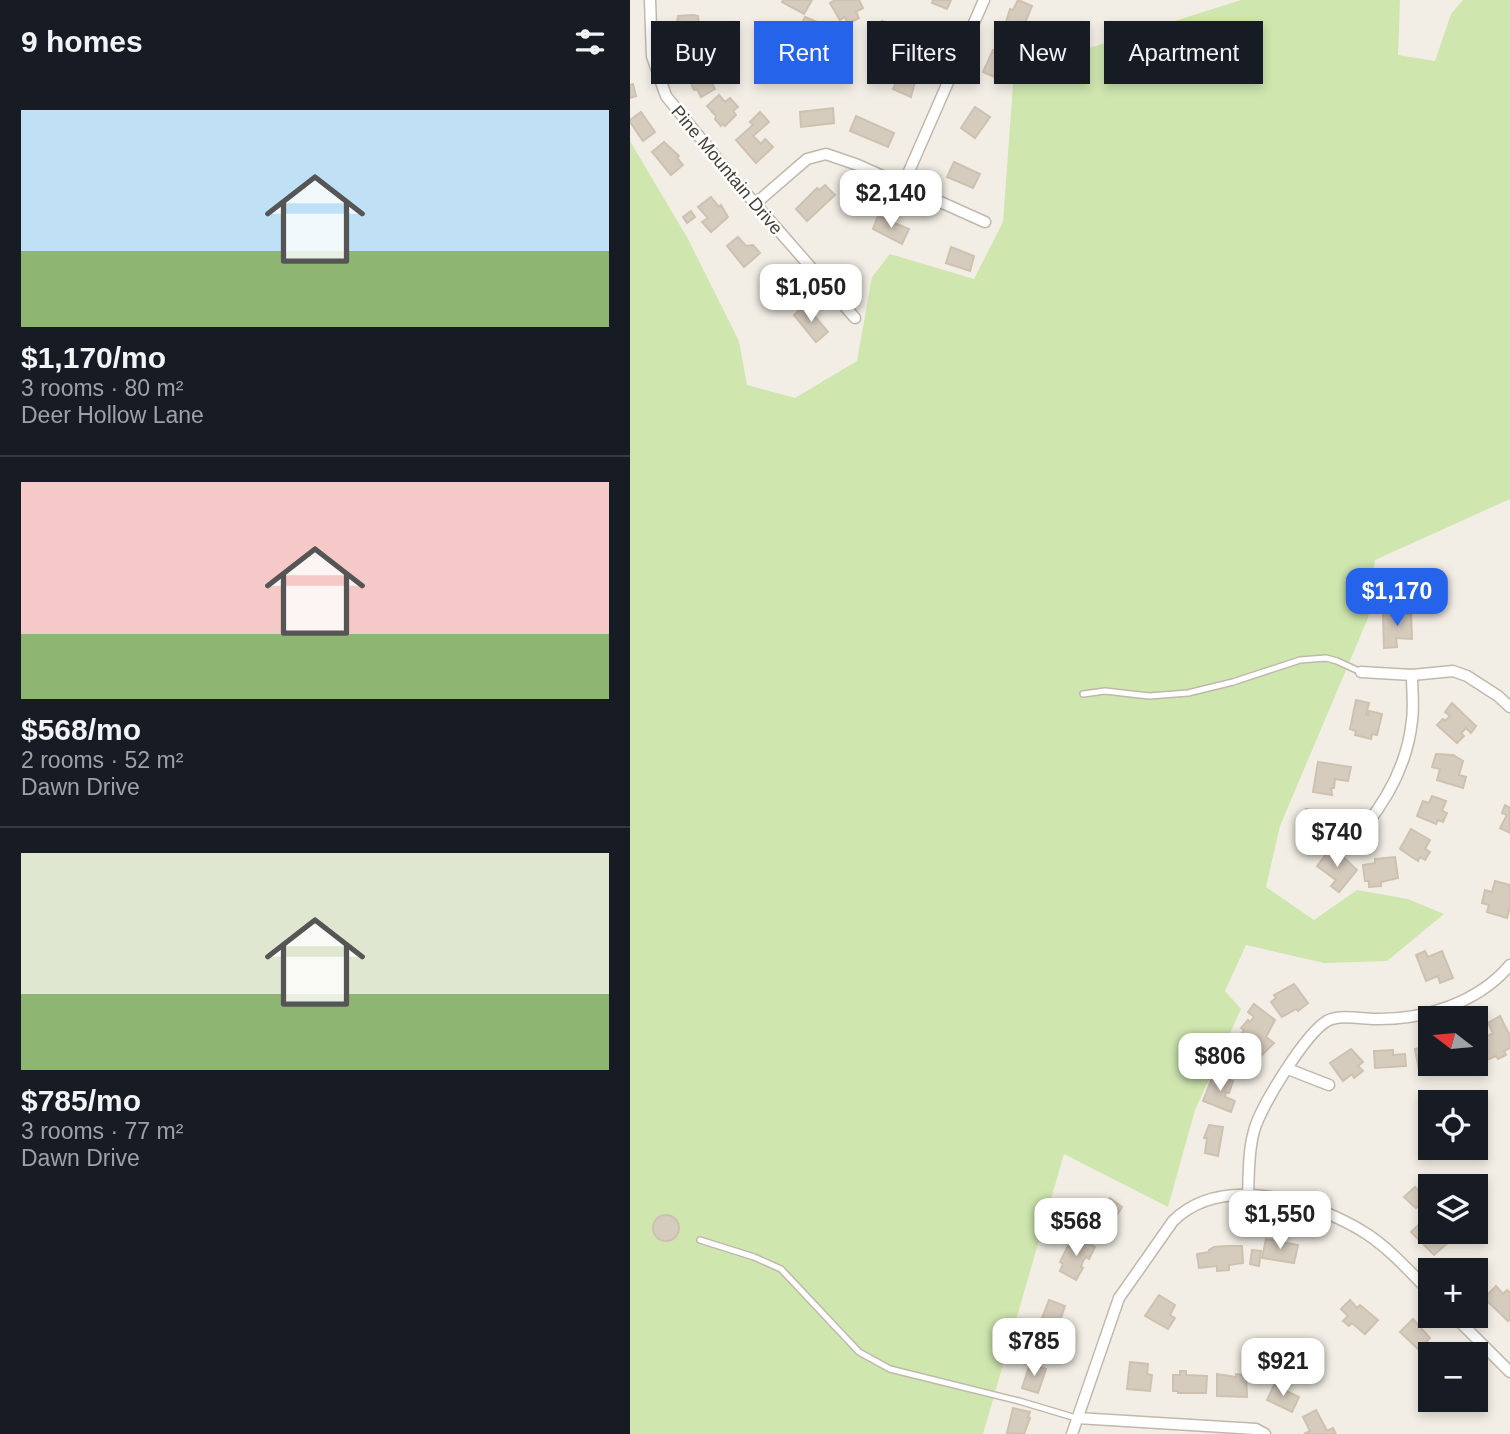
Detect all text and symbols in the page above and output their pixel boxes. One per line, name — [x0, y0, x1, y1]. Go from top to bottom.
chip: Buy — [651, 21, 740, 84]
chip: Rent — [754, 21, 853, 84]
chip: Filters — [867, 21, 980, 84]
chip: New — [994, 21, 1090, 84]
chip: Apartment — [1104, 21, 1263, 84]
icon: filters — [571, 23, 609, 61]
text: 9 homes — [21, 25, 143, 58]
street label: Pine Mountain Drive — [667, 101, 787, 239]
icon: home — [252, 156, 378, 282]
pin: $2,140 — [834, 170, 948, 230]
text: $2,140 — [856, 180, 926, 206]
pin: $1,050 — [754, 264, 868, 324]
text: $1,050 — [776, 274, 846, 300]
text: $1,170/mo — [21, 341, 166, 374]
text: 3 rooms · 80 m² — [21, 375, 183, 401]
text: Deer Hollow Lane — [21, 402, 204, 428]
icon: home — [252, 528, 378, 654]
pin: $1,170 — [1340, 568, 1454, 628]
text: $1,170 — [1362, 578, 1432, 604]
text: $568/mo — [21, 713, 141, 746]
text: 2 rooms · 52 m² — [21, 747, 183, 773]
text: Dawn Drive — [21, 774, 140, 800]
pin: $740 — [1296, 810, 1378, 869]
text: $740 — [1311, 819, 1363, 845]
icon: home — [252, 899, 378, 1025]
north arrow — [1418, 1006, 1488, 1076]
map controls — [1418, 1006, 1488, 1412]
pin: $806 — [1179, 1034, 1261, 1093]
text: $806 — [1194, 1043, 1246, 1069]
text: $785/mo — [21, 1084, 141, 1117]
button: locate — [1418, 1090, 1488, 1160]
text: 3 rooms · 77 m² — [21, 1118, 183, 1144]
text: Dawn Drive — [21, 1145, 140, 1171]
button: layers — [1418, 1174, 1488, 1244]
pin: $1,550 — [1223, 1192, 1337, 1251]
pin: $568 — [1035, 1198, 1117, 1258]
text: $1,550 — [1245, 1201, 1315, 1227]
text: $568 — [1050, 1208, 1102, 1234]
button: + — [1418, 1258, 1488, 1328]
pin: $785 — [993, 1318, 1075, 1378]
text: $785 — [1008, 1328, 1060, 1354]
pin: $921 — [1242, 1338, 1324, 1398]
button: − — [1418, 1342, 1488, 1412]
text: $921 — [1257, 1348, 1309, 1374]

